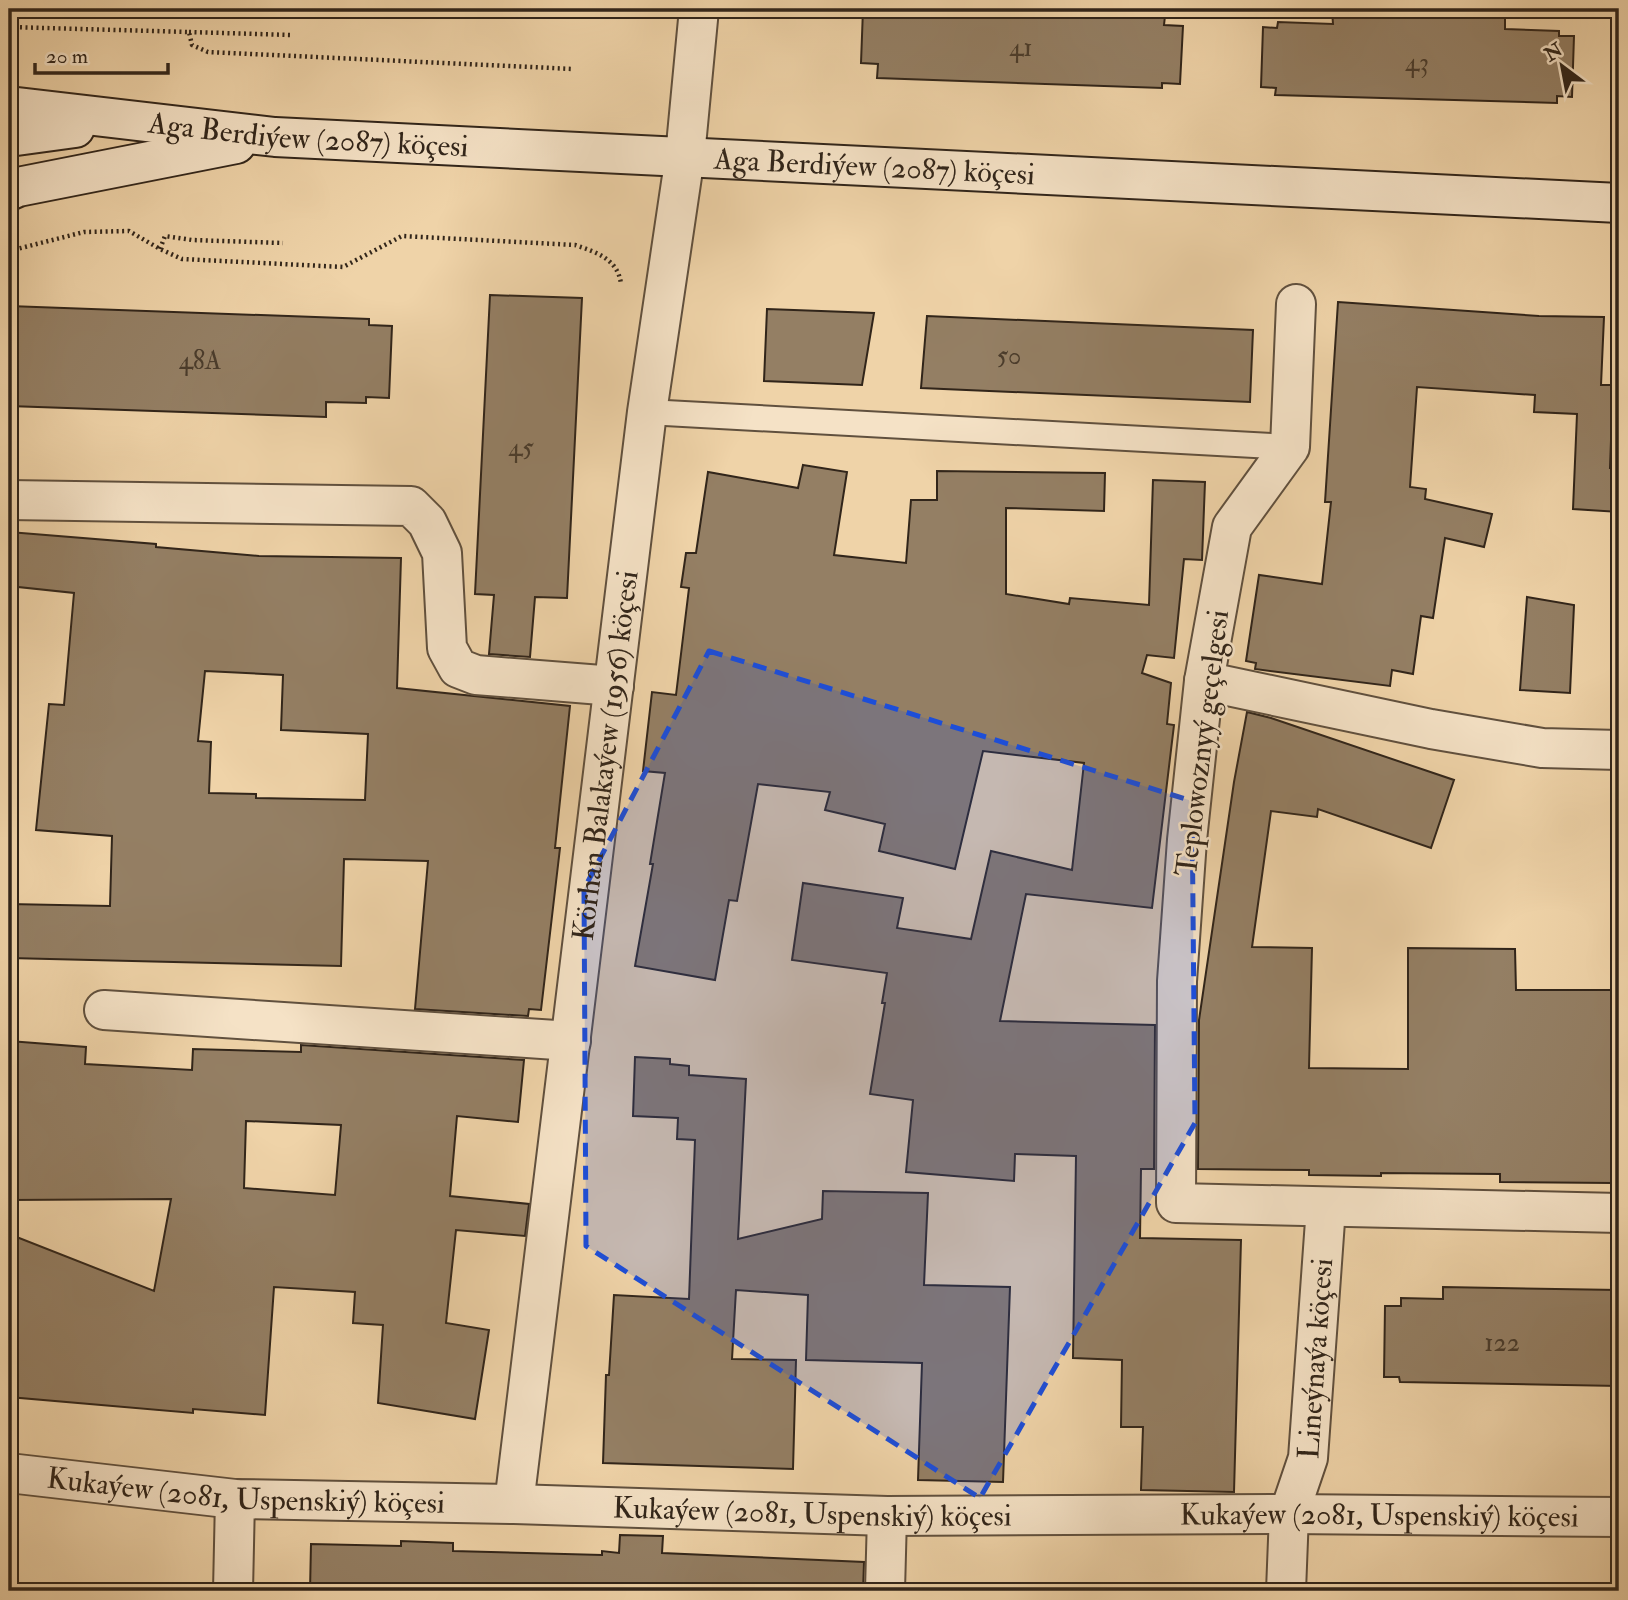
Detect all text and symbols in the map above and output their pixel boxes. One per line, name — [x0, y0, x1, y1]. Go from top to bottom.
scale bar — [35, 32, 168, 76]
house number: 41 — [1009, 32, 1033, 64]
north arrow — [1526, 32, 1596, 102]
text: N — [1539, 37, 1568, 68]
text: 20 m — [46, 43, 88, 70]
house number: 43 — [1405, 47, 1429, 79]
street label: Aga Berdiýew (2087) köçesi — [145, 104, 469, 165]
street label: Aga Berdiýew (2087) köçesi — [712, 141, 1036, 193]
house number: 50 — [997, 340, 1021, 372]
house number: 48A — [179, 345, 222, 377]
house number: 45 — [508, 432, 534, 464]
street label: Körhan Balakaýew (1956) köçesi — [565, 568, 647, 943]
street label: Teplowoznyý geçelgesi — [1168, 608, 1237, 878]
street label: Lineýnaýa köçesi — [1290, 1257, 1341, 1460]
house number: 122 — [1484, 1327, 1520, 1359]
street label: Kukaýew (2081, Uspenskiý) köçesi — [45, 1460, 445, 1522]
street label: Kukaýew (2081, Uspenskiý) köçesi — [612, 1489, 1012, 1535]
street label: Kukaýew (2081, Uspenskiý) köçesi — [1180, 1496, 1579, 1536]

